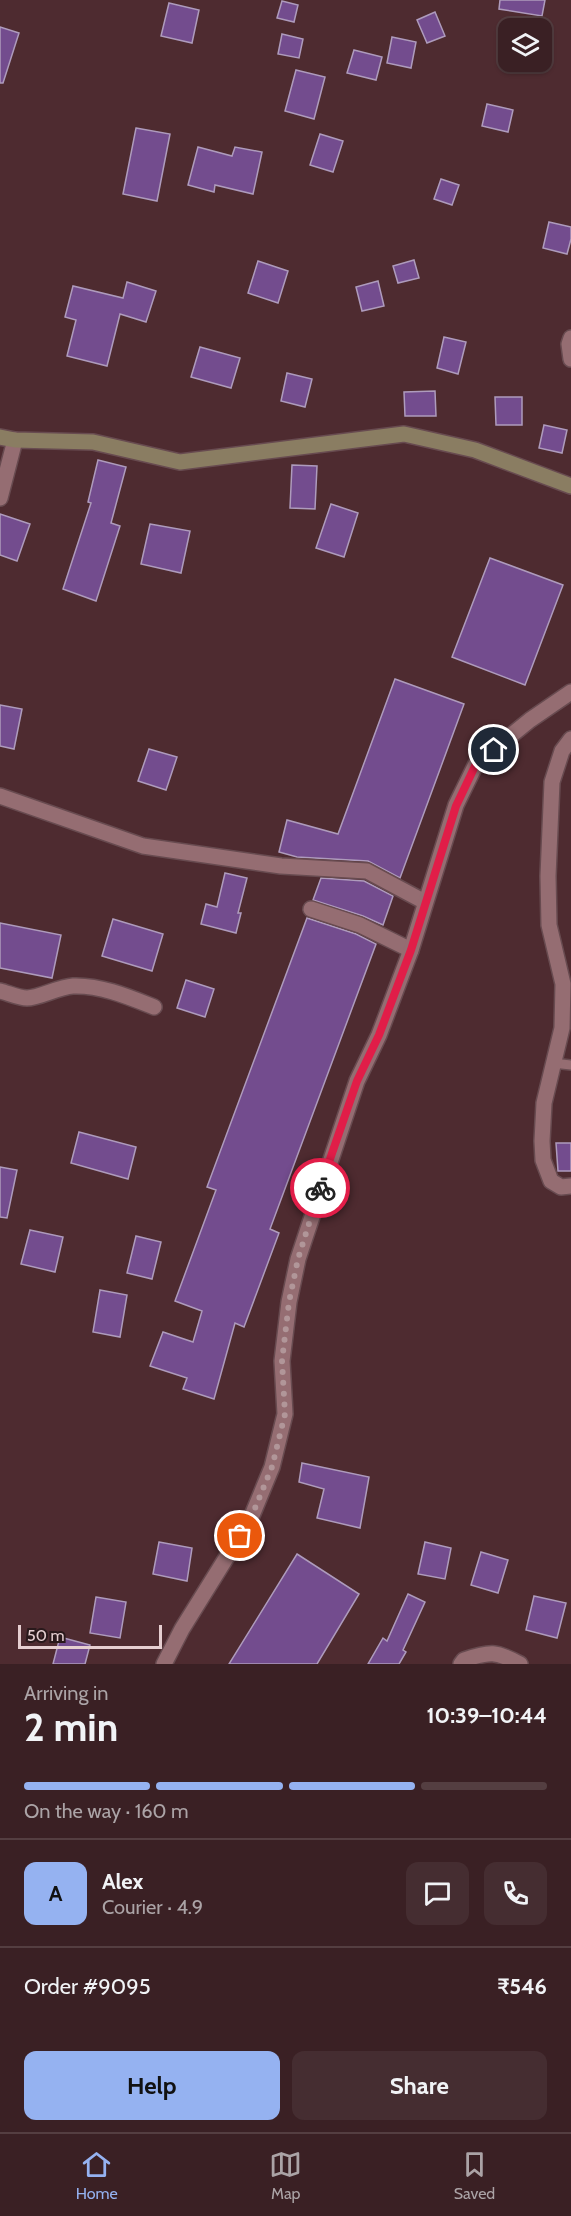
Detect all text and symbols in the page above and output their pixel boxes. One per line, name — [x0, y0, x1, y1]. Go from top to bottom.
map controls — [498, 18, 552, 72]
button: layers — [498, 18, 552, 72]
pin — [468, 724, 519, 775]
icon: home — [477, 733, 510, 766]
courier — [290, 1158, 350, 1218]
icon: bike — [304, 1172, 337, 1205]
pin — [214, 1510, 265, 1561]
icon: bag — [223, 1519, 256, 1552]
scale bar — [18, 1622, 162, 1650]
text: 50 m — [27, 1626, 64, 1645]
text: Arriving in — [24, 1681, 108, 1705]
text: 10:39–10:44 — [427, 1702, 547, 1729]
text: 2 min — [24, 1703, 118, 1751]
text: On the way · 160 m — [24, 1799, 189, 1823]
button: chat — [406, 1862, 469, 1925]
button: phone — [484, 1862, 547, 1925]
text: Alex — [102, 1868, 143, 1895]
text: A — [49, 1880, 62, 1907]
text: Courier · 4.9 — [102, 1895, 203, 1919]
text: Order #9095 — [24, 1973, 151, 2000]
text: ₹546 — [497, 1973, 547, 2000]
button: Help — [24, 2051, 280, 2120]
button: Share — [292, 2051, 547, 2120]
tab: Home — [76, 2148, 118, 2203]
tab: Map — [269, 2148, 302, 2203]
tab: Saved — [454, 2148, 495, 2203]

